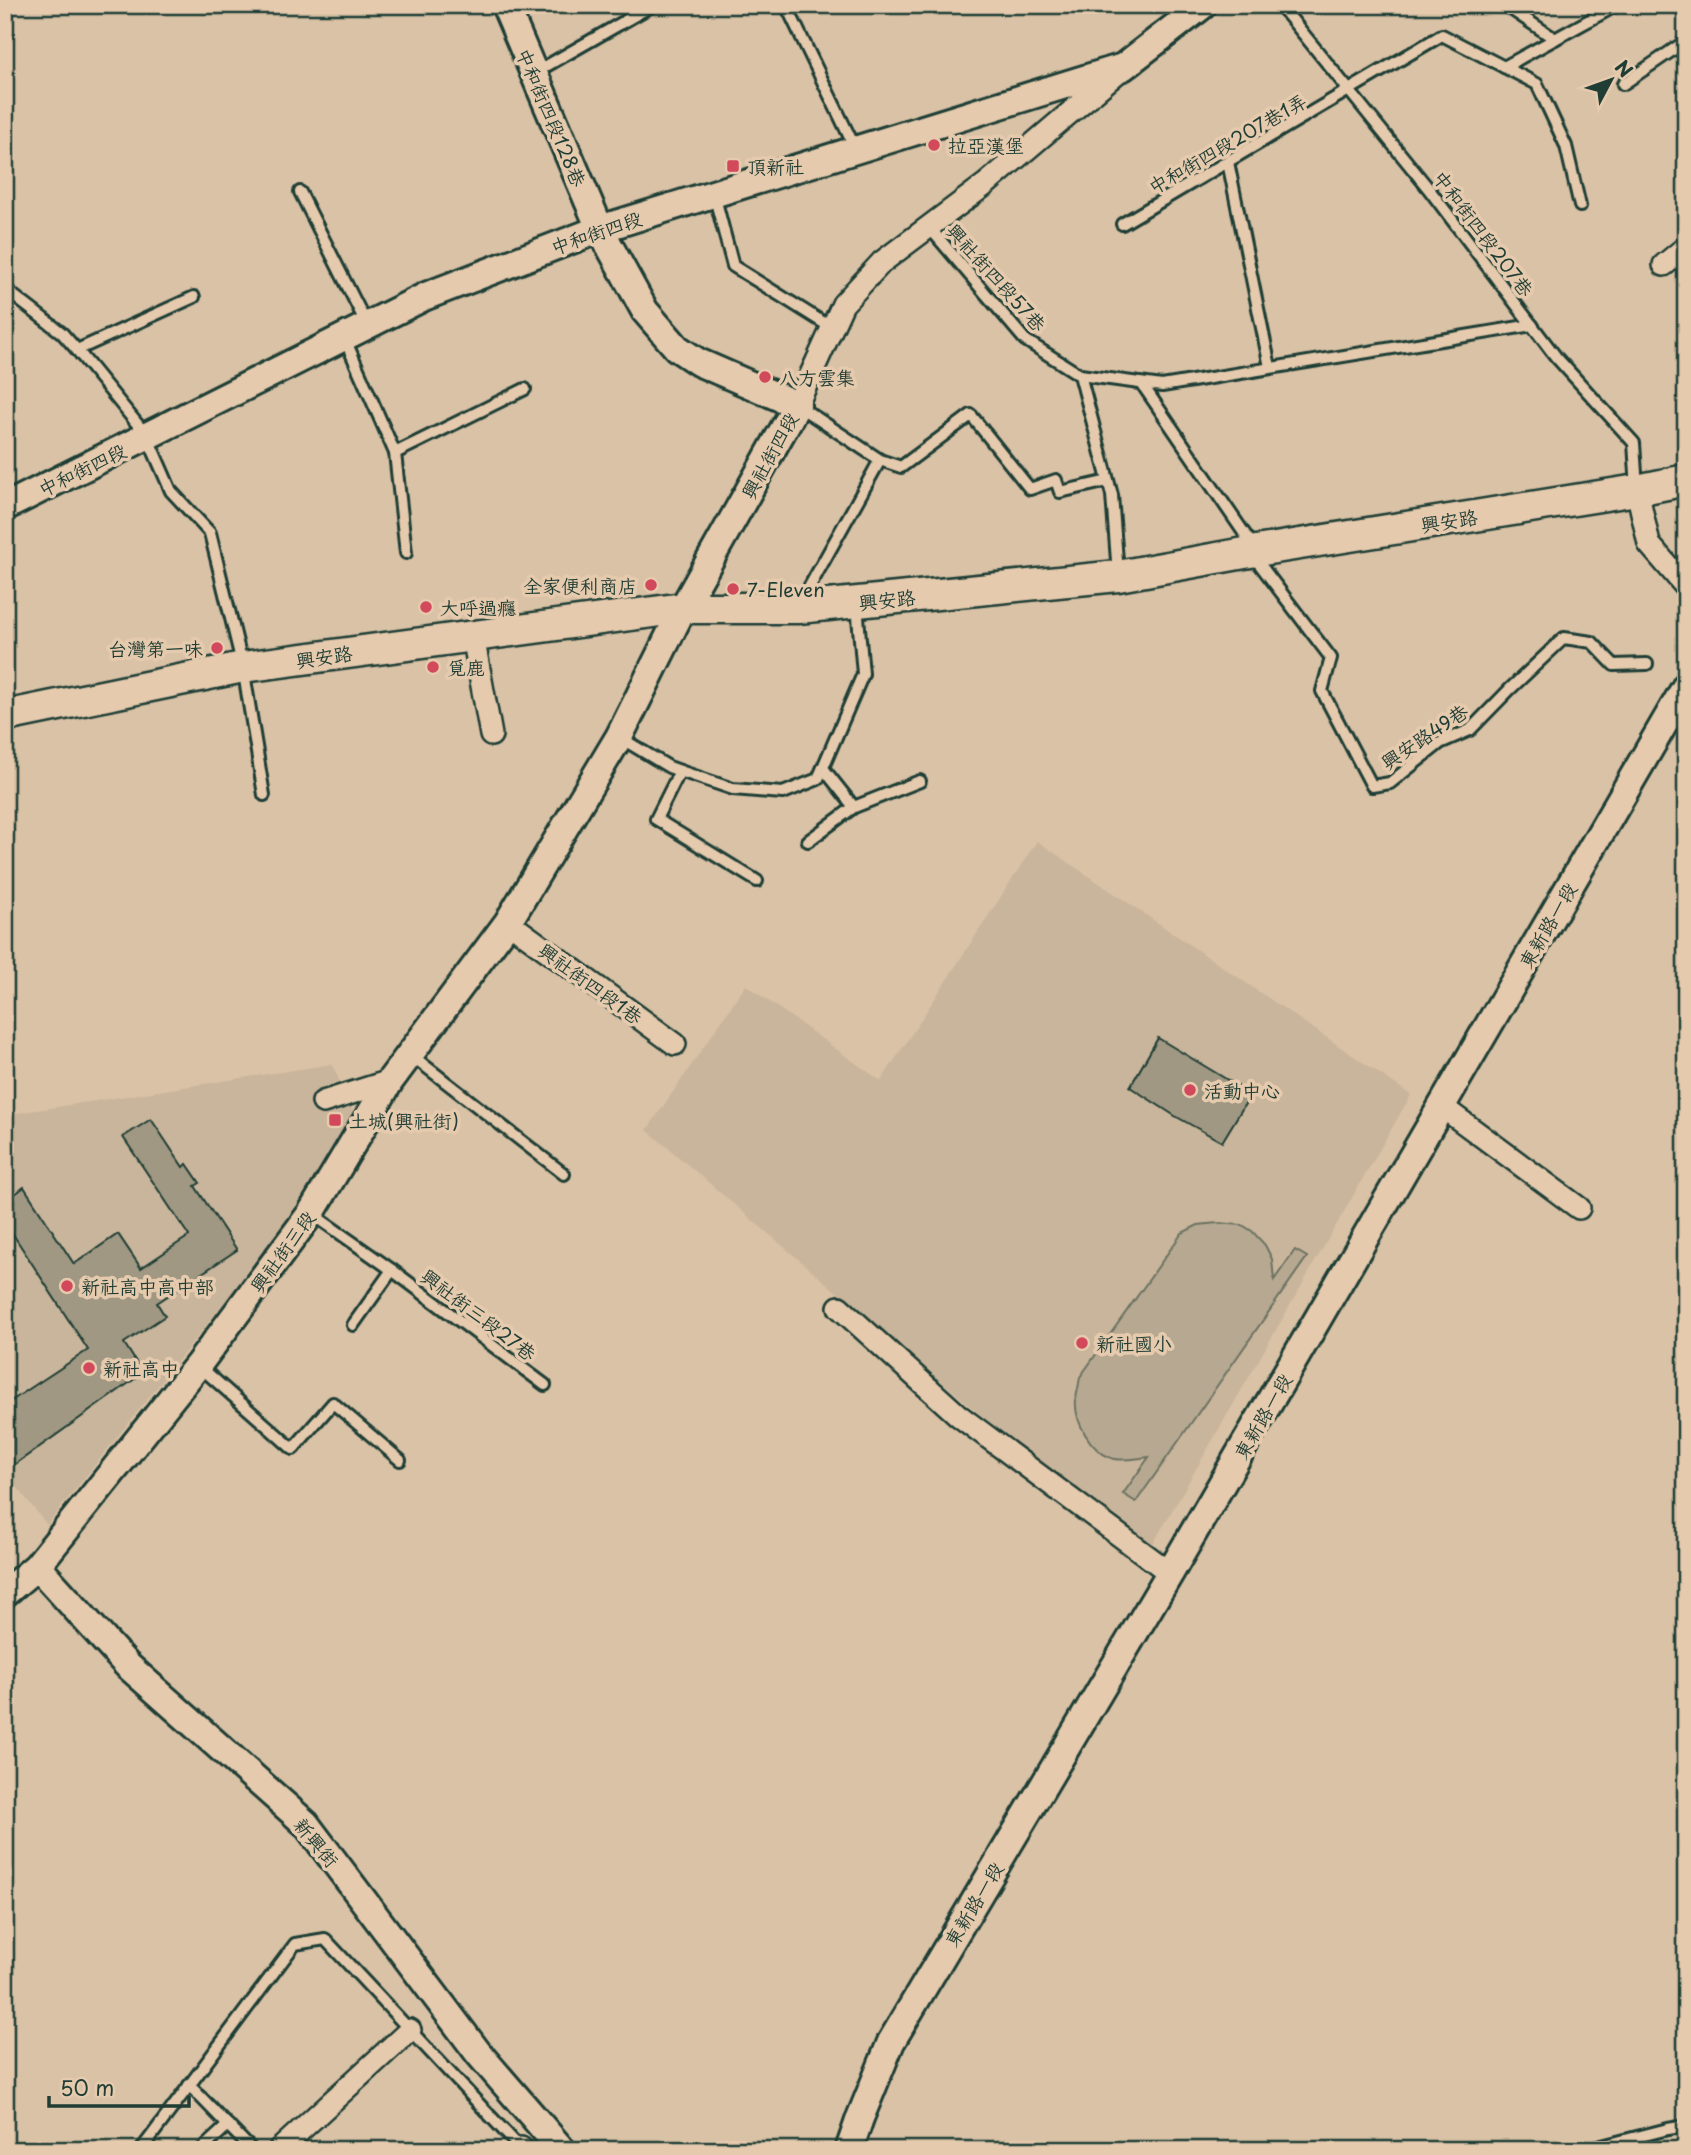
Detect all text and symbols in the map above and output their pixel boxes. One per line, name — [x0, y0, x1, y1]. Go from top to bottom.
street label: 中和街四段128巷 — [510, 43, 594, 191]
north arrow — [1576, 46, 1646, 116]
text: N — [1609, 53, 1640, 83]
street label: 中和街四段207巷1弄 — [1142, 86, 1312, 200]
place label: 拉亞漢堡 — [948, 131, 1024, 159]
marker: 拉亞漢堡 — [926, 137, 942, 153]
place label: 頂新社 — [747, 152, 804, 180]
marker: 頂新社 — [725, 158, 741, 174]
street label: 中和街四段207巷 — [1427, 164, 1541, 302]
street label: 中和街四段 — [547, 203, 645, 261]
street label: 興社街四段57巷 — [941, 217, 1053, 337]
place label: 八方雲集 — [779, 363, 855, 391]
marker: 八方雲集 — [757, 369, 773, 385]
street label: 興社街四段 — [734, 407, 804, 503]
street label: 中和街四段 — [33, 436, 131, 502]
street label: 興安路 — [1419, 502, 1479, 538]
place label: 全家便利商店 — [523, 571, 637, 599]
place label: 7-Eleven — [747, 575, 825, 603]
marker: 全家便利商店 — [643, 577, 659, 593]
marker: 7-Eleven — [725, 581, 741, 597]
street label: 興安路 — [857, 582, 917, 616]
place label: 大呼過癮 — [440, 593, 516, 621]
marker: 大呼過癮 — [418, 599, 434, 615]
place label: 台灣第一味 — [108, 634, 203, 662]
street label: 興安路 — [294, 638, 354, 674]
marker: 台灣第一味 — [209, 640, 225, 656]
place label: 覓鹿 — [447, 653, 485, 681]
marker: 覓鹿 — [425, 659, 441, 675]
street label: 興安路49巷 — [1375, 697, 1473, 775]
street label: 東新路一段 — [1511, 877, 1583, 973]
street label: 興社街四段1巷 — [533, 936, 649, 1030]
place label: 活動中心 — [1204, 1076, 1280, 1104]
marker: 活動中心 — [1182, 1082, 1198, 1098]
place label: 土城(興社街) — [349, 1106, 459, 1134]
marker: 土城(興社街) — [327, 1112, 343, 1128]
street label: 興社街三段 — [243, 1204, 321, 1298]
street label: 興社街三段27巷 — [416, 1261, 542, 1367]
place label: 新社高中高中部 — [81, 1272, 214, 1300]
marker: 新社高中高中部 — [59, 1278, 75, 1294]
place label: 新社國小 — [1096, 1329, 1172, 1357]
marker: 新社國小 — [1074, 1335, 1090, 1351]
place label: 新社高中 — [103, 1354, 179, 1382]
marker: 新社高中 — [81, 1360, 97, 1376]
street label: 東新路一段 — [1226, 1368, 1298, 1464]
street label: 新興街 — [288, 1811, 346, 1873]
street label: 東新路一段 — [937, 1856, 1009, 1952]
scale bar — [49, 2064, 189, 2108]
text: 50 m — [60, 2071, 114, 2103]

